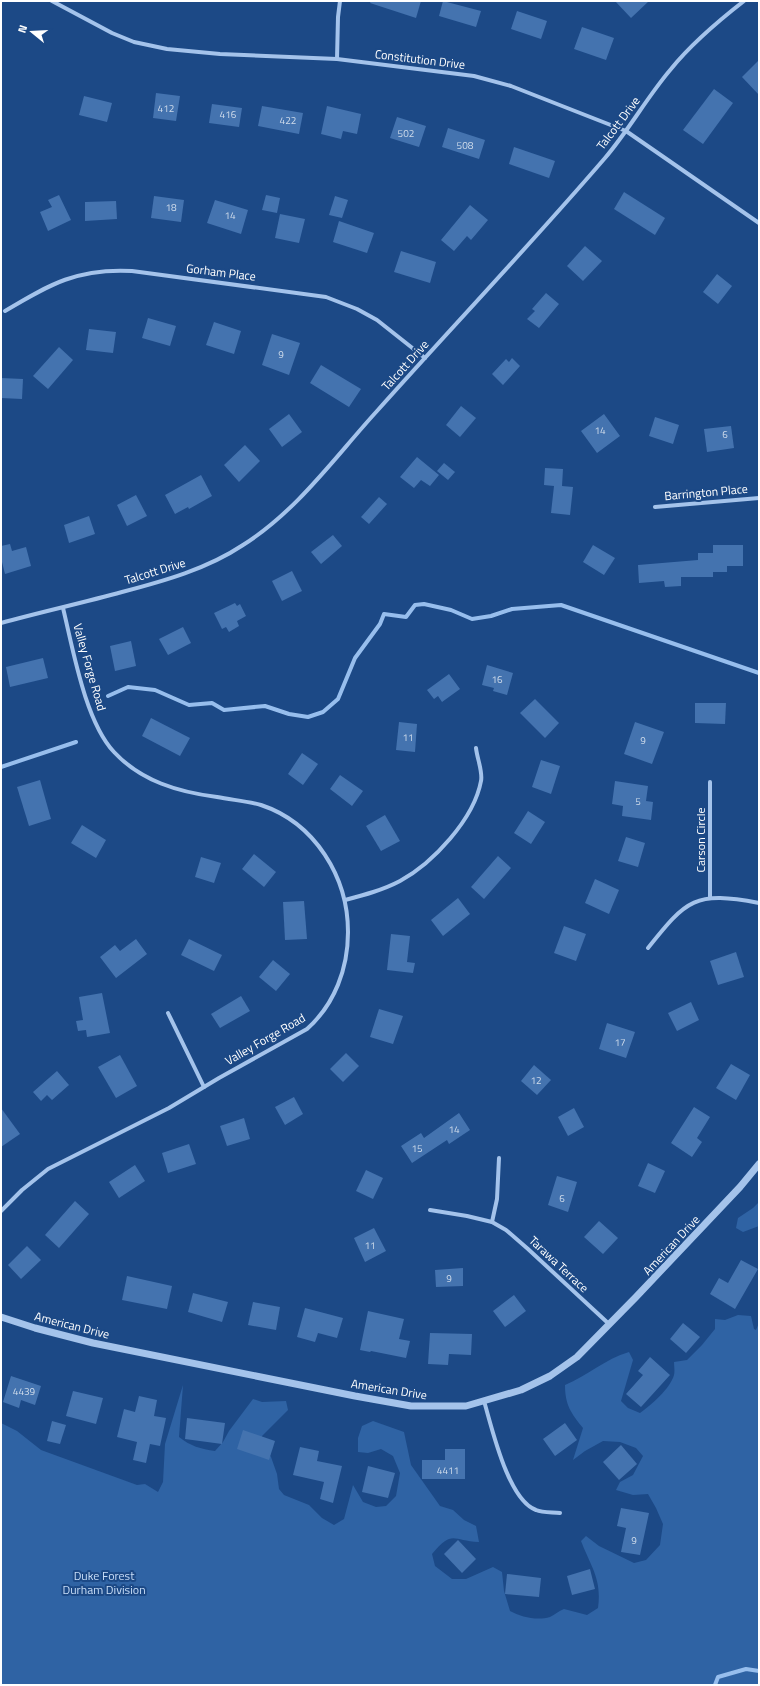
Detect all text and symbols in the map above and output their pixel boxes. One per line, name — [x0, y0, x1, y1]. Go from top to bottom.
north arrow — [12, 12, 52, 52]
text: N — [14, 23, 31, 35]
street label: Constitution Drive — [374, 44, 466, 74]
street label: Talcott Drive — [592, 92, 644, 154]
house number: 412 — [158, 101, 174, 116]
house number: 416 — [220, 107, 237, 122]
house number: 422 — [280, 113, 296, 128]
house number: 502 — [398, 126, 414, 141]
house number: 508 — [457, 138, 474, 153]
house number: 18 — [165, 200, 177, 215]
house number: 14 — [224, 208, 236, 223]
street label: Gorham Place — [185, 258, 257, 286]
street label: Talcott Drive — [377, 335, 433, 395]
house number: 9 — [278, 347, 284, 362]
house number: 14 — [594, 423, 606, 438]
house number: 6 — [722, 427, 728, 442]
street label: Barrington Place — [663, 479, 749, 505]
street label: Talcott Drive — [122, 553, 188, 589]
street label: Valley Forge Road — [68, 621, 112, 713]
house number: 16 — [491, 672, 503, 687]
house number: 11 — [402, 730, 414, 745]
house number: 9 — [640, 733, 646, 748]
house number: 5 — [635, 794, 641, 809]
street label: Carson Circle — [691, 808, 710, 872]
street label: Valley Forge Road — [221, 1008, 309, 1070]
house number: 17 — [614, 1035, 626, 1050]
house number: 12 — [530, 1073, 542, 1088]
house number: 14 — [448, 1122, 460, 1137]
house number: 15 — [411, 1141, 423, 1156]
house number: 6 — [559, 1191, 565, 1206]
street label: American Drive — [638, 1211, 704, 1279]
street label: Tarawa Terrace — [525, 1231, 593, 1297]
house number: 11 — [364, 1238, 376, 1253]
house number: 9 — [446, 1271, 452, 1286]
street label: American Drive — [33, 1307, 111, 1343]
street label: American Drive — [350, 1374, 428, 1404]
house number: 4439 — [13, 1384, 36, 1399]
house number: 4411 — [437, 1463, 459, 1478]
house number: 9 — [631, 1533, 637, 1548]
park label: Duke Forest Durham Division — [62, 1566, 146, 1599]

